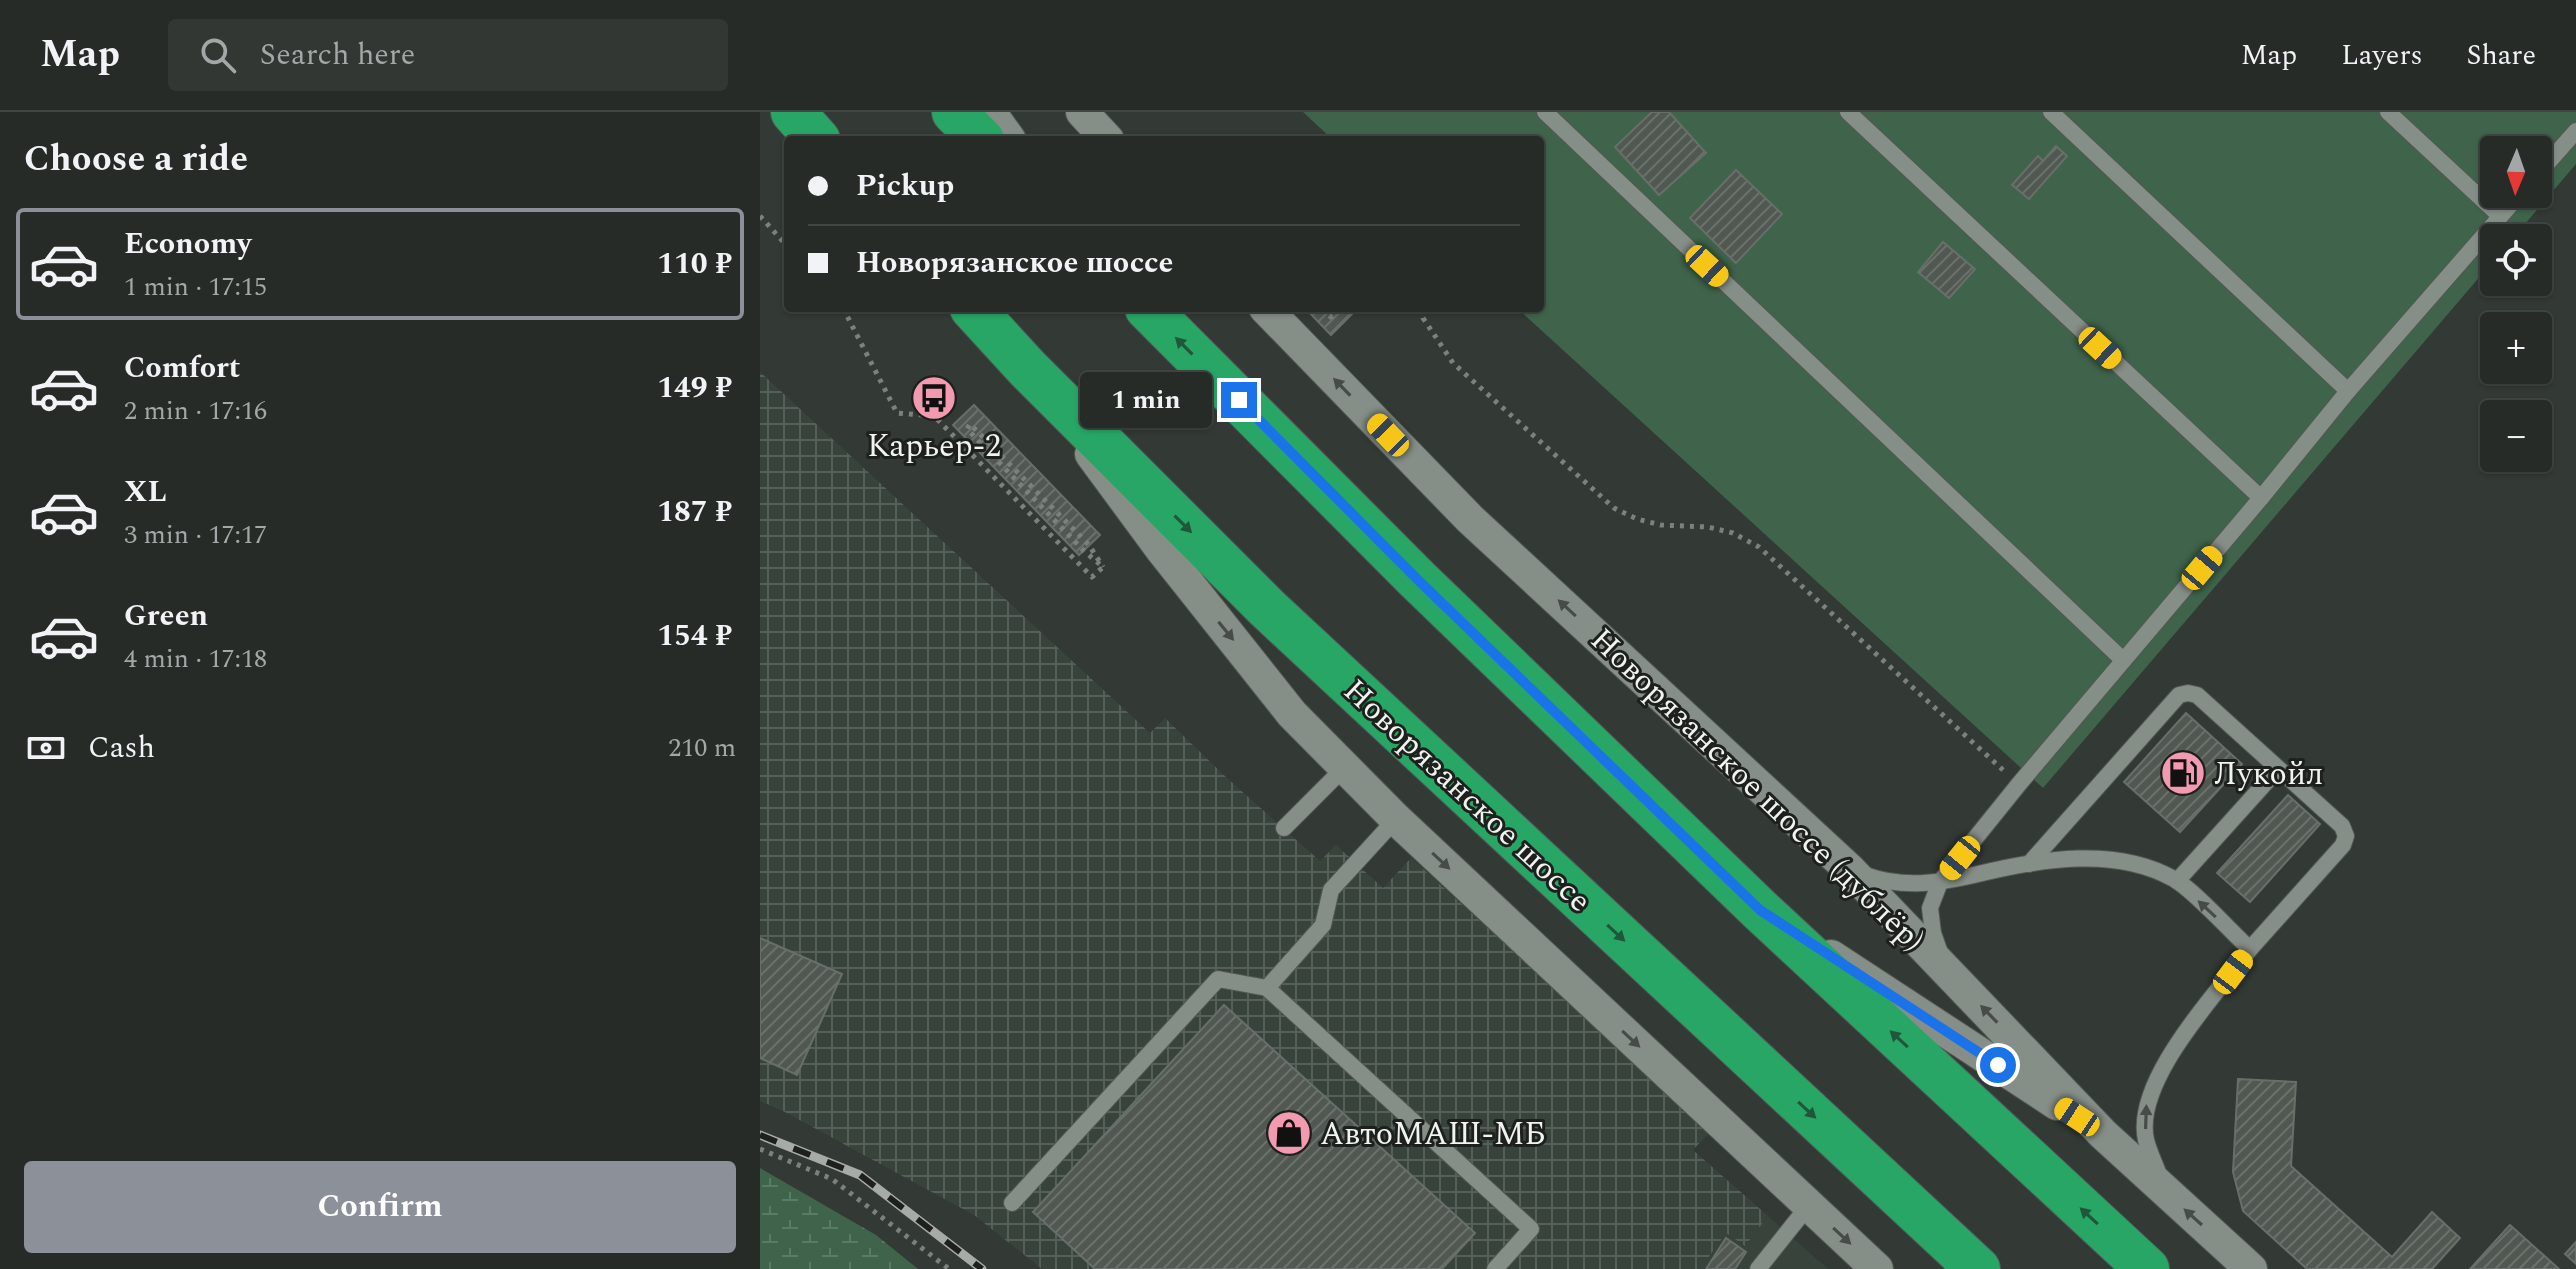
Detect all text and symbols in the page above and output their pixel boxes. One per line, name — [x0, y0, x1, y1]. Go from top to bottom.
search box — [168, 19, 728, 91]
text: Map — [40, 26, 120, 84]
text: Search here — [260, 32, 415, 78]
icon: search — [196, 33, 240, 77]
text: Map — [2241, 34, 2297, 77]
text: Layers — [2341, 34, 2423, 77]
text: Share — [2467, 34, 2536, 77]
text: Choose a ride — [24, 132, 248, 187]
north arrow — [2480, 136, 2552, 208]
map controls — [2480, 136, 2552, 472]
text: Pickup — [856, 163, 954, 209]
text: Economy — [124, 221, 251, 267]
button: locate — [2480, 224, 2552, 296]
icon: car — [28, 228, 100, 300]
text: Новорязанское шоссе — [856, 240, 1173, 286]
text: 110 ₽ — [657, 241, 732, 287]
car — [1681, 241, 1733, 291]
text: 1 min · 17:15 — [124, 267, 267, 307]
button: + — [2480, 312, 2552, 384]
car — [2074, 323, 2126, 373]
one-way arrow — [1175, 337, 1194, 355]
text: Comfort — [124, 345, 240, 391]
icon: car — [28, 352, 100, 424]
text: 149 ₽ — [657, 365, 732, 411]
callout: 1 min — [1079, 372, 1211, 428]
bus stop icon: Карьер-2 — [910, 374, 958, 422]
one-way arrow — [1333, 378, 1351, 397]
text: 1 min — [1111, 380, 1181, 420]
route end — [1221, 382, 1257, 418]
text: 2 min · 17:16 — [124, 391, 267, 431]
button: − — [2480, 400, 2552, 472]
car — [1363, 409, 1413, 461]
place label: Карьер-2 — [867, 422, 1001, 471]
text: XL — [124, 469, 167, 515]
icon: car — [28, 476, 100, 548]
text: 187 ₽ — [657, 489, 732, 535]
one-way arrow — [1173, 514, 1192, 533]
text: 3 min · 17:17 — [124, 515, 267, 555]
car — [2177, 542, 2227, 594]
text: Green — [124, 593, 208, 639]
icon: car — [28, 600, 100, 672]
one-way arrow — [1557, 600, 1576, 618]
text: 154 ₽ — [657, 613, 732, 659]
street label: Новорязанское шоссе (дублёр) — [1579, 617, 1935, 963]
one-way arrow — [1217, 621, 1234, 641]
text: 4 min · 17:18 — [124, 639, 267, 679]
street label: Новорязанское шоссе — [1332, 668, 1602, 925]
text: Cash — [88, 725, 155, 771]
icon: cash — [24, 726, 68, 770]
text: 210 m — [668, 728, 736, 768]
fuel station icon: Лукойл — [2159, 749, 2207, 797]
place label: Лукойл — [2214, 750, 2323, 799]
car — [1936, 832, 1984, 884]
one-way arrow — [1432, 852, 1451, 870]
one-way arrow — [2197, 900, 2216, 918]
one-way arrow — [1606, 924, 1625, 942]
car — [2209, 946, 2257, 998]
one-way arrow — [1980, 1005, 1999, 1024]
one-way arrow — [1622, 1029, 1641, 1047]
one-way arrow — [1890, 1031, 1909, 1049]
route start — [1980, 1047, 2016, 1083]
car — [2050, 1094, 2104, 1140]
one-way arrow — [1797, 1101, 1816, 1119]
one-way arrow — [2140, 1104, 2153, 1129]
shop icon: АвтоМАШ-МБ — [1265, 1109, 1313, 1157]
place label: АвтоМАШ-МБ — [1320, 1110, 1546, 1159]
button: Confirm — [24, 1161, 736, 1253]
one-way arrow — [2080, 1208, 2099, 1226]
one-way arrow — [2184, 1209, 2204, 1226]
one-way arrow — [1832, 1226, 1851, 1244]

